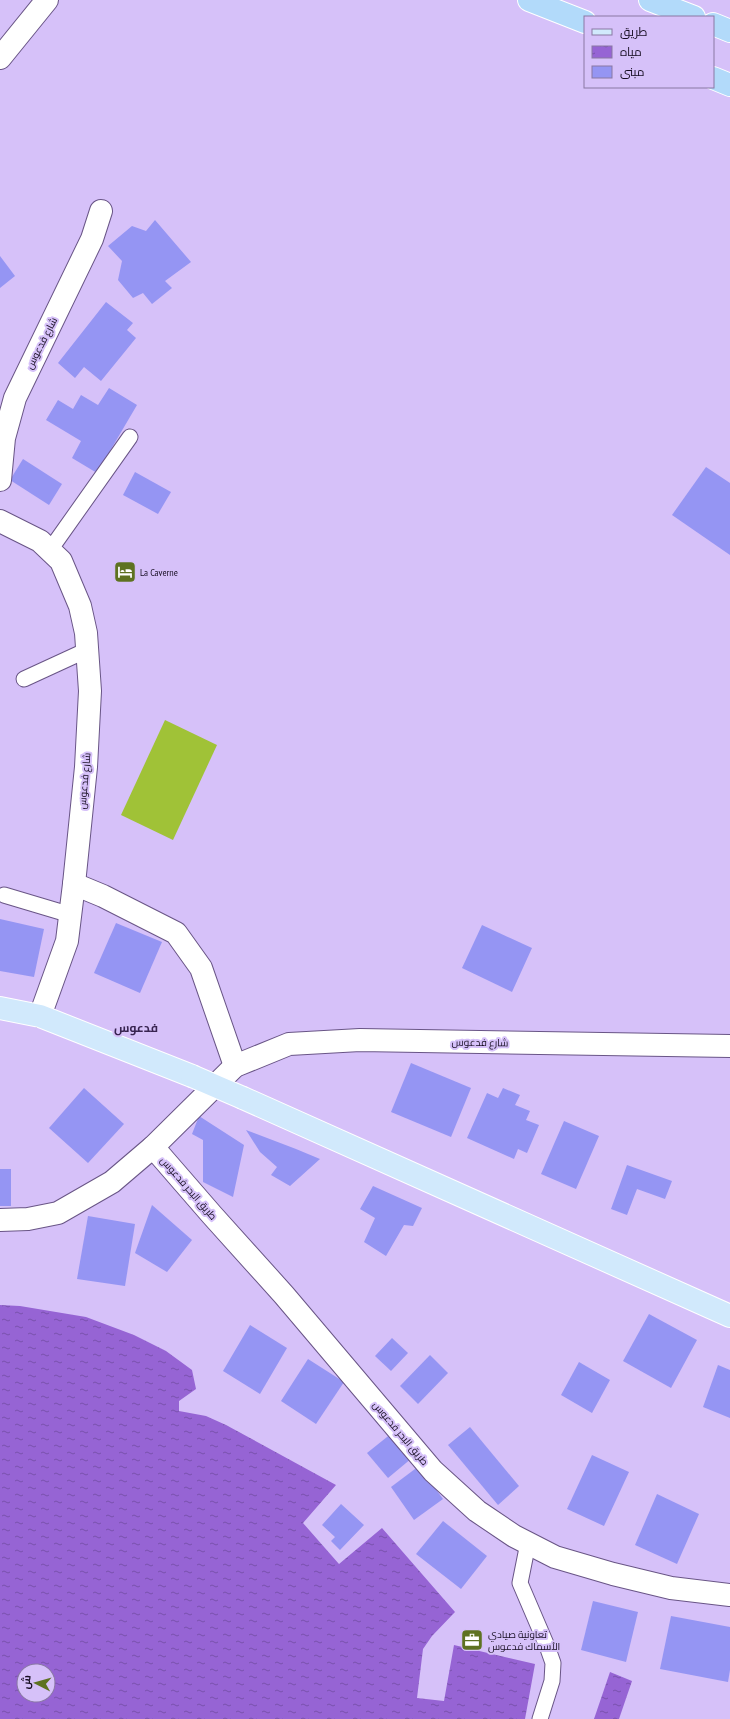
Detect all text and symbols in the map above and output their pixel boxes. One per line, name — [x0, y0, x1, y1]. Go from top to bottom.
legend — [584, 16, 714, 88]
text: طريق — [620, 24, 648, 39]
text: مياه — [620, 44, 642, 59]
text: مبنى — [620, 64, 645, 79]
street label: شارع فدعوس — [23, 315, 60, 371]
hotel icon: La Caverne — [112, 559, 138, 585]
place label: La Caverne — [140, 566, 178, 579]
street label: شارع فدعوس — [76, 752, 93, 810]
district label: فدعوس — [114, 1020, 158, 1036]
street label: شارع فدعوس — [452, 1036, 508, 1049]
street label: طريق البحر فدعوس — [158, 1154, 220, 1223]
street label: طريق البحر فدعوس — [370, 1399, 431, 1468]
office icon: تعاونية صيادي الأسماك فدعوس — [459, 1627, 485, 1653]
place label: تعاونية صيادي الأسماك فدعوس — [488, 1628, 560, 1653]
north arrow — [16, 1663, 56, 1703]
text: ش — [18, 1674, 34, 1690]

